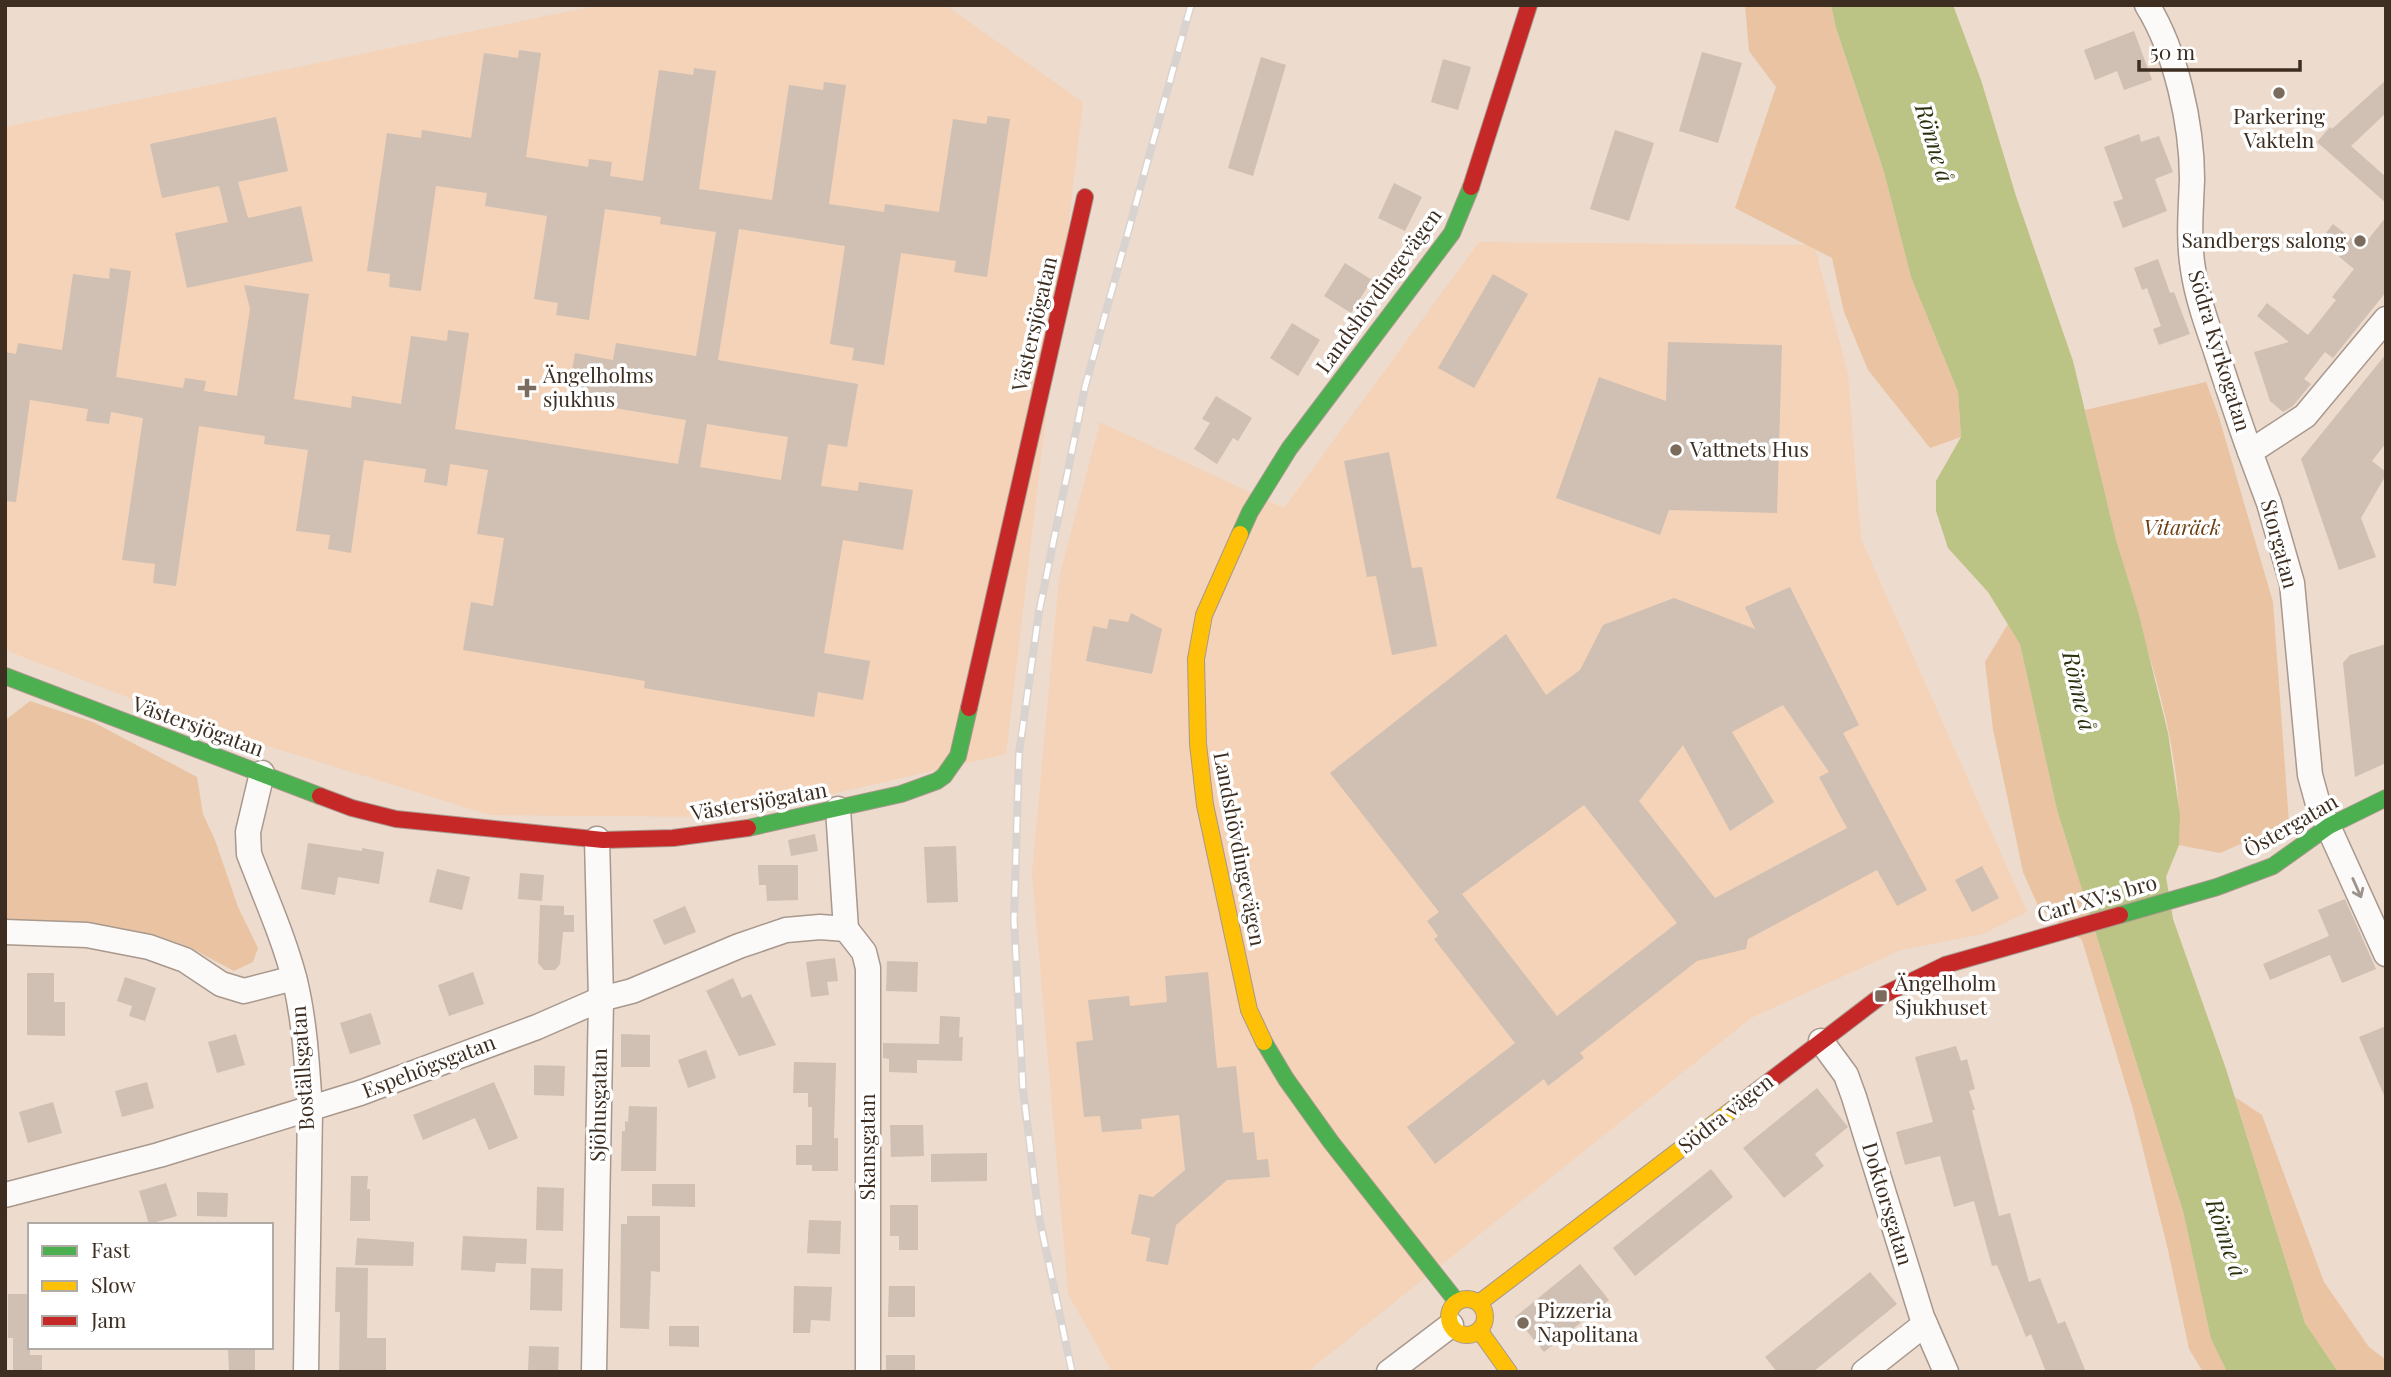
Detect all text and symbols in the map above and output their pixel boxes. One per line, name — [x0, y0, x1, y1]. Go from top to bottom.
scale bar — [2139, 28, 2300, 72]
text: 50 m — [2150, 37, 2196, 65]
marker: Parkering Vakteln — [2271, 85, 2287, 101]
water label: Rönne å — [1908, 98, 1962, 186]
place label: Parkering Vakteln — [2233, 101, 2325, 153]
street label: Landshövdingevägen — [1308, 201, 1447, 378]
place label: Sandbergs salong — [2182, 225, 2346, 253]
marker: Sandbergs salong — [2352, 233, 2368, 249]
street label: Västersjögatan — [1004, 253, 1062, 395]
street label: Södra Kyrkogatan — [2183, 266, 2259, 435]
place label: Ängelholms sjukhus — [542, 360, 654, 412]
marker: Ängelholms sjukhus — [517, 378, 537, 398]
place label: Vattnets Hus — [1689, 434, 1809, 462]
marker: Vattnets Hus — [1668, 442, 1684, 458]
street label: Storgatan — [2256, 496, 2306, 592]
park label: Vitaräck — [2143, 512, 2221, 540]
water label: Rönne å — [2056, 647, 2105, 734]
street label: Västersjögatan — [128, 688, 269, 762]
street label: Landshövdingevägen — [1208, 749, 1274, 949]
street label: Västersjögatan — [687, 774, 829, 826]
street label: Östergatan — [2238, 786, 2342, 862]
street label: Carl XV:s bro — [2033, 867, 2160, 928]
one-way arrow — [2351, 877, 2364, 899]
place label: Ängelholm Sjukhuset — [1894, 968, 1997, 1020]
marker: Ängelholm Sjukhuset — [1873, 988, 1889, 1004]
street label: Boställsgatan — [283, 1004, 319, 1131]
street label: Espehögsgatan — [357, 1027, 500, 1103]
street label: Sjöhusgatan — [582, 1047, 612, 1162]
street label: Södra vägen — [1671, 1066, 1779, 1159]
street label: Skansgatan — [852, 1093, 880, 1200]
street label: Doktorsgatan — [1857, 1138, 1921, 1269]
water label: Rönne å — [2199, 1193, 2255, 1281]
legend — [28, 1223, 273, 1349]
text: Fast — [91, 1235, 130, 1263]
text: Slow — [91, 1270, 136, 1298]
place label: Pizzeria Napolitana — [1537, 1295, 1639, 1347]
text: Jam — [90, 1305, 127, 1333]
marker: Pizzeria Napolitana — [1515, 1315, 1531, 1331]

